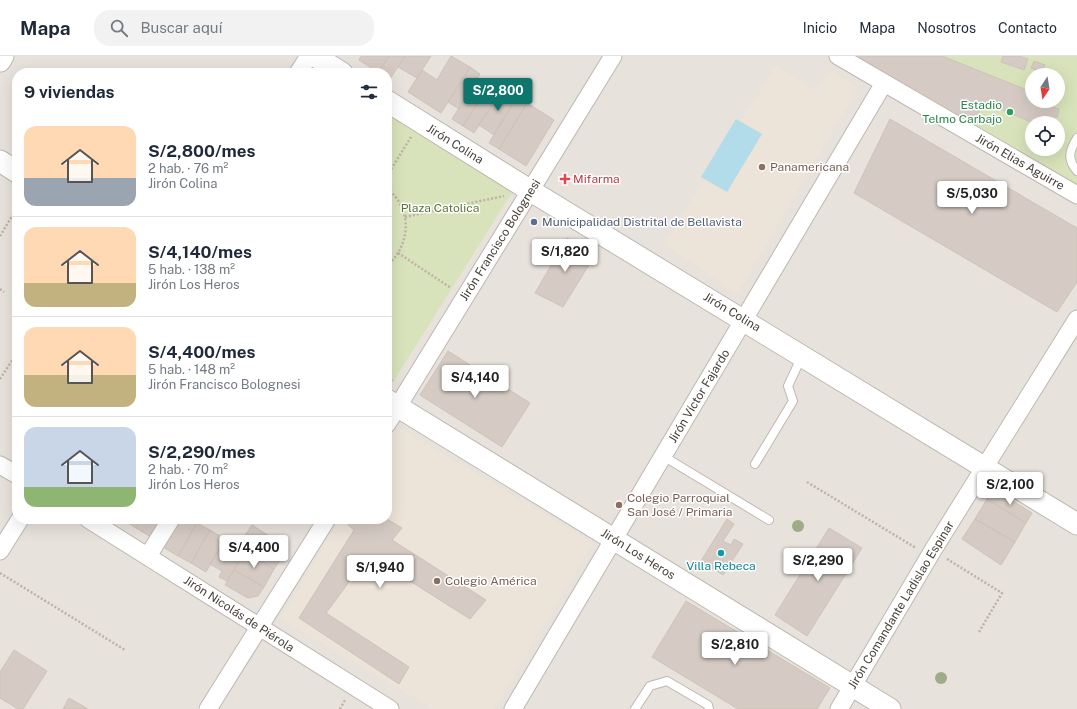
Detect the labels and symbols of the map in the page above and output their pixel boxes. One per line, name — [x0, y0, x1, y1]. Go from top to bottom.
north arrow — [1025, 68, 1065, 108]
pin: S/2,800 — [461, 78, 535, 112]
place label: Estadio Telmo Carbajo — [922, 98, 1002, 126]
marker: Estadio Telmo Carbajo — [1005, 107, 1015, 117]
street label: Jirón Colina — [424, 121, 486, 167]
street label: Jirón Elias Aguirre — [973, 131, 1067, 193]
place label: Panamericana — [770, 160, 849, 174]
marker: Panamericana — [757, 162, 767, 172]
place label: Mifarma — [573, 172, 620, 186]
marker: Mifarma — [560, 174, 570, 184]
street label: Jirón Francisco Bolognesi — [457, 177, 543, 303]
pin: S/5,030 — [935, 181, 1009, 215]
park label: Plaza Catolica — [401, 201, 479, 215]
place label: Municipalidad Distrital de Bellavista — [542, 215, 742, 229]
marker: Municipalidad Distrital de Bellavista — [529, 217, 539, 227]
pin: S/1,820 — [528, 239, 602, 273]
street label: Jirón Colina — [701, 289, 763, 335]
street label: Jirón Víctor Fajardo — [666, 347, 733, 445]
pin: S/4,140 — [438, 365, 512, 399]
pin: S/2,100 — [973, 472, 1047, 506]
place label: Colegio Parroquial San José / Primaria — [627, 491, 732, 519]
marker: Colegio Parroquial San José / Primaria — [614, 500, 624, 510]
street label: Jirón Comandante Ladislao Espinar — [845, 518, 957, 692]
street label: Jirón Los Heros — [598, 526, 678, 582]
pin: S/4,400 — [217, 535, 291, 569]
marker: Villa Rebeca — [716, 548, 726, 558]
pin: S/2,290 — [781, 548, 855, 582]
pin: S/1,940 — [343, 555, 417, 589]
place label: Villa Rebeca — [686, 559, 756, 573]
street label: Jirón Nicolás de Piérola — [181, 573, 297, 655]
place label: Colegio América — [445, 574, 537, 588]
marker: Colegio América — [432, 576, 442, 586]
pin: S/2,810 — [698, 632, 772, 666]

